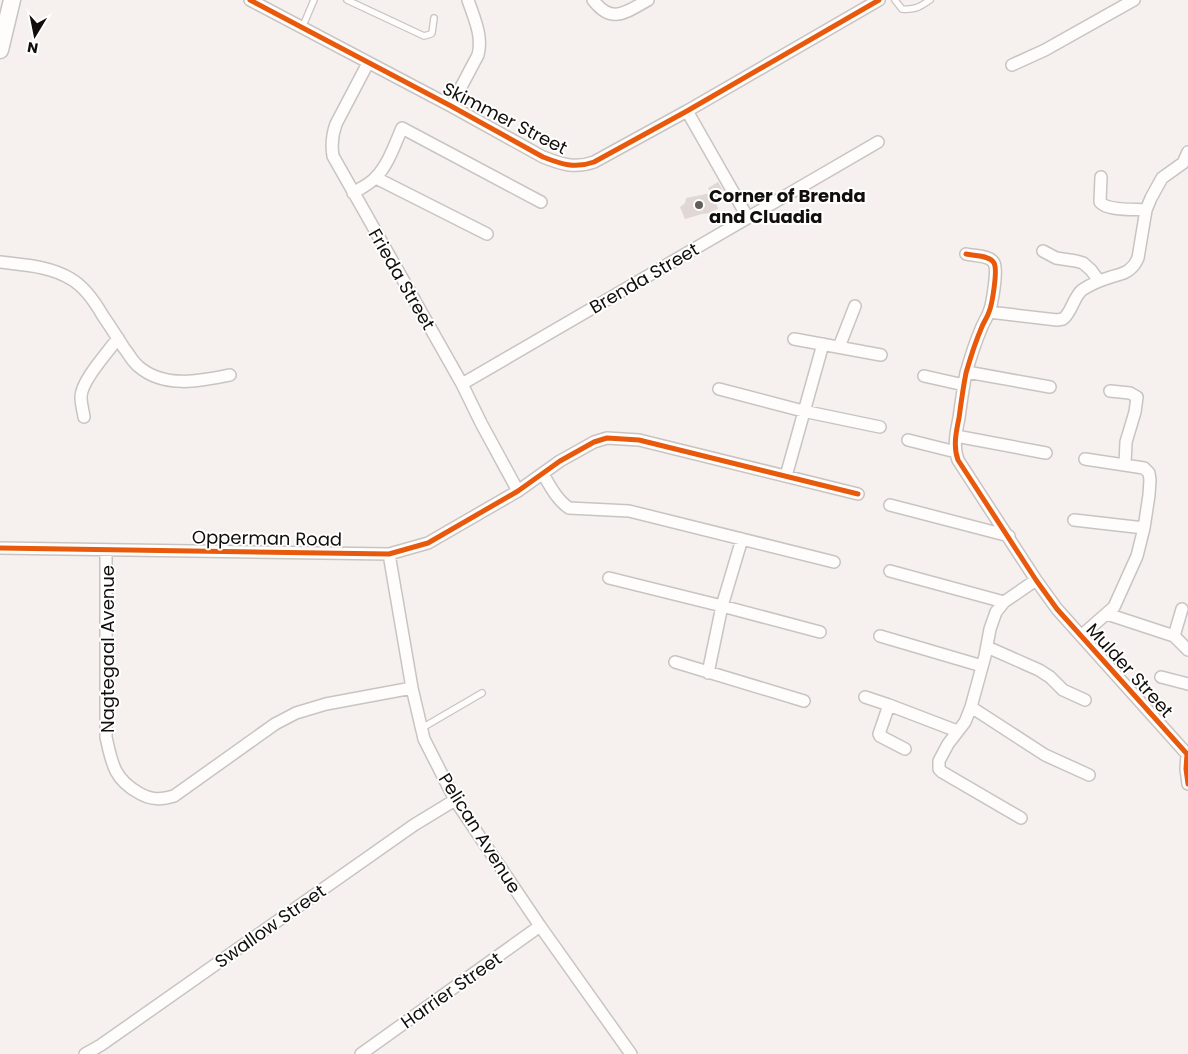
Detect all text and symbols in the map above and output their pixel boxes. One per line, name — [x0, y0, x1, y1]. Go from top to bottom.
north arrow — [10, 10, 60, 60]
text: N — [26, 37, 40, 59]
street label: Skimmer Street — [438, 76, 572, 160]
place label: Corner of Brenda and Cluadia — [709, 183, 866, 229]
marker: Corner of Brenda and Cluadia — [693, 199, 705, 211]
street label: Frieda Street — [363, 224, 441, 334]
street label: Brenda Street — [585, 237, 703, 319]
street label: Opperman Road — [192, 524, 342, 552]
street label: Nagtegaal Avenue — [95, 565, 120, 733]
street label: Mulder Street — [1081, 617, 1179, 723]
street label: Pelican Avenue — [433, 768, 527, 898]
street label: Swallow Street — [210, 878, 330, 974]
street label: Harrier Street — [396, 946, 506, 1034]

